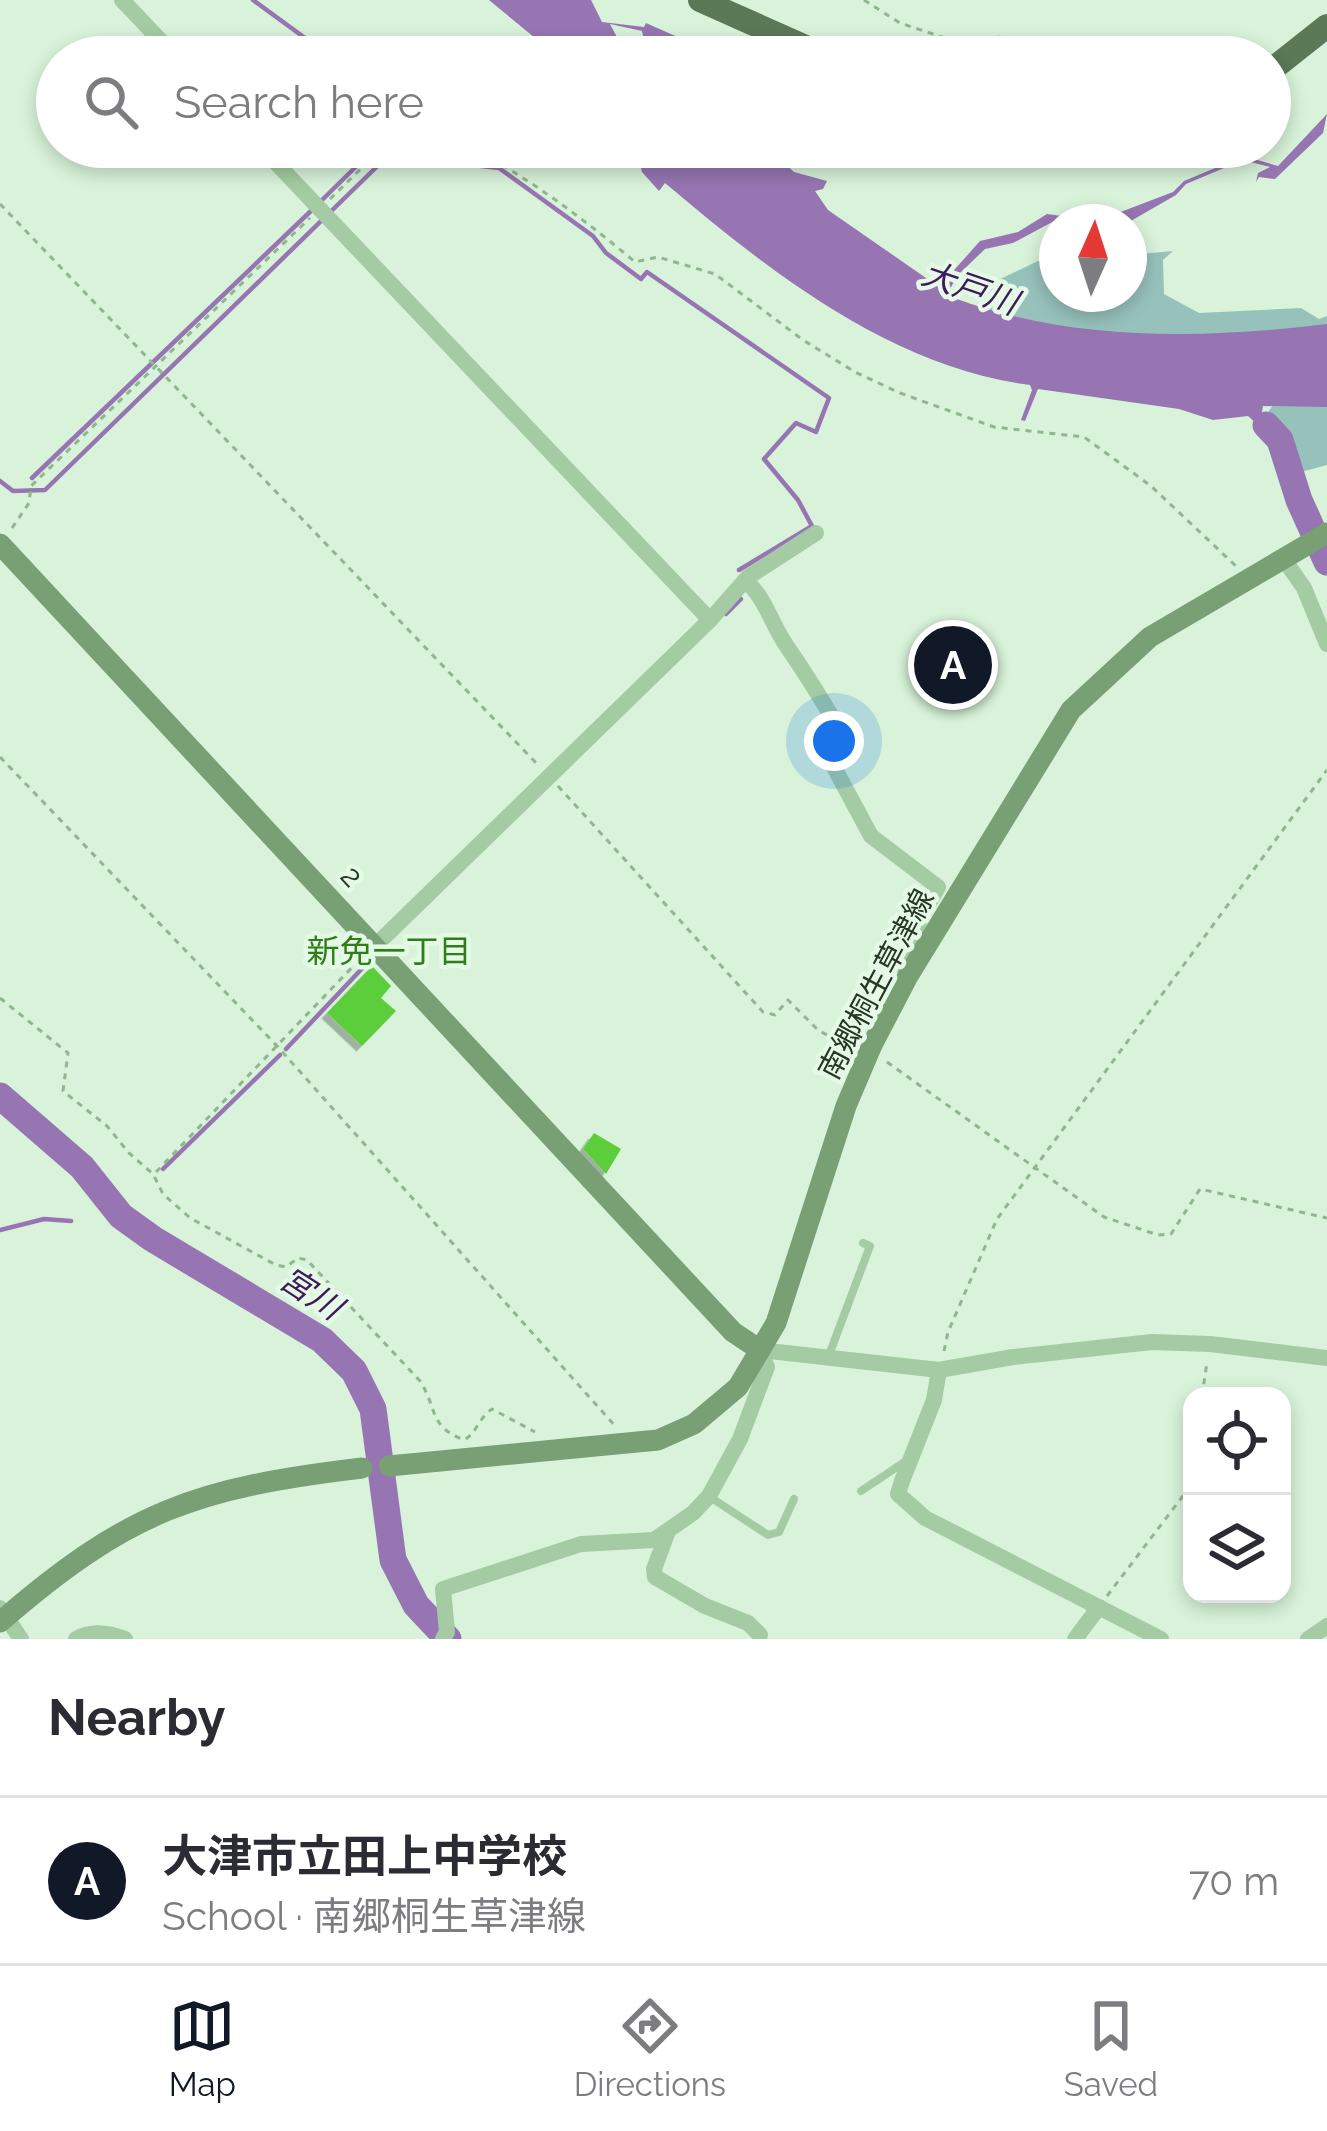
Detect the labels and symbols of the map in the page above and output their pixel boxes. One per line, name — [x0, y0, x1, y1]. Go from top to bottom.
north arrow — [1039, 204, 1147, 312]
water label: 大戸川 — [917, 253, 1026, 324]
pin: A — [914, 620, 992, 710]
your location — [804, 711, 864, 771]
street label: 2 — [334, 858, 370, 894]
street label: 南郷桐生草津線 — [811, 883, 941, 1085]
district label: 新免一丁目 — [307, 932, 472, 971]
water label: 宮川 — [273, 1259, 352, 1329]

